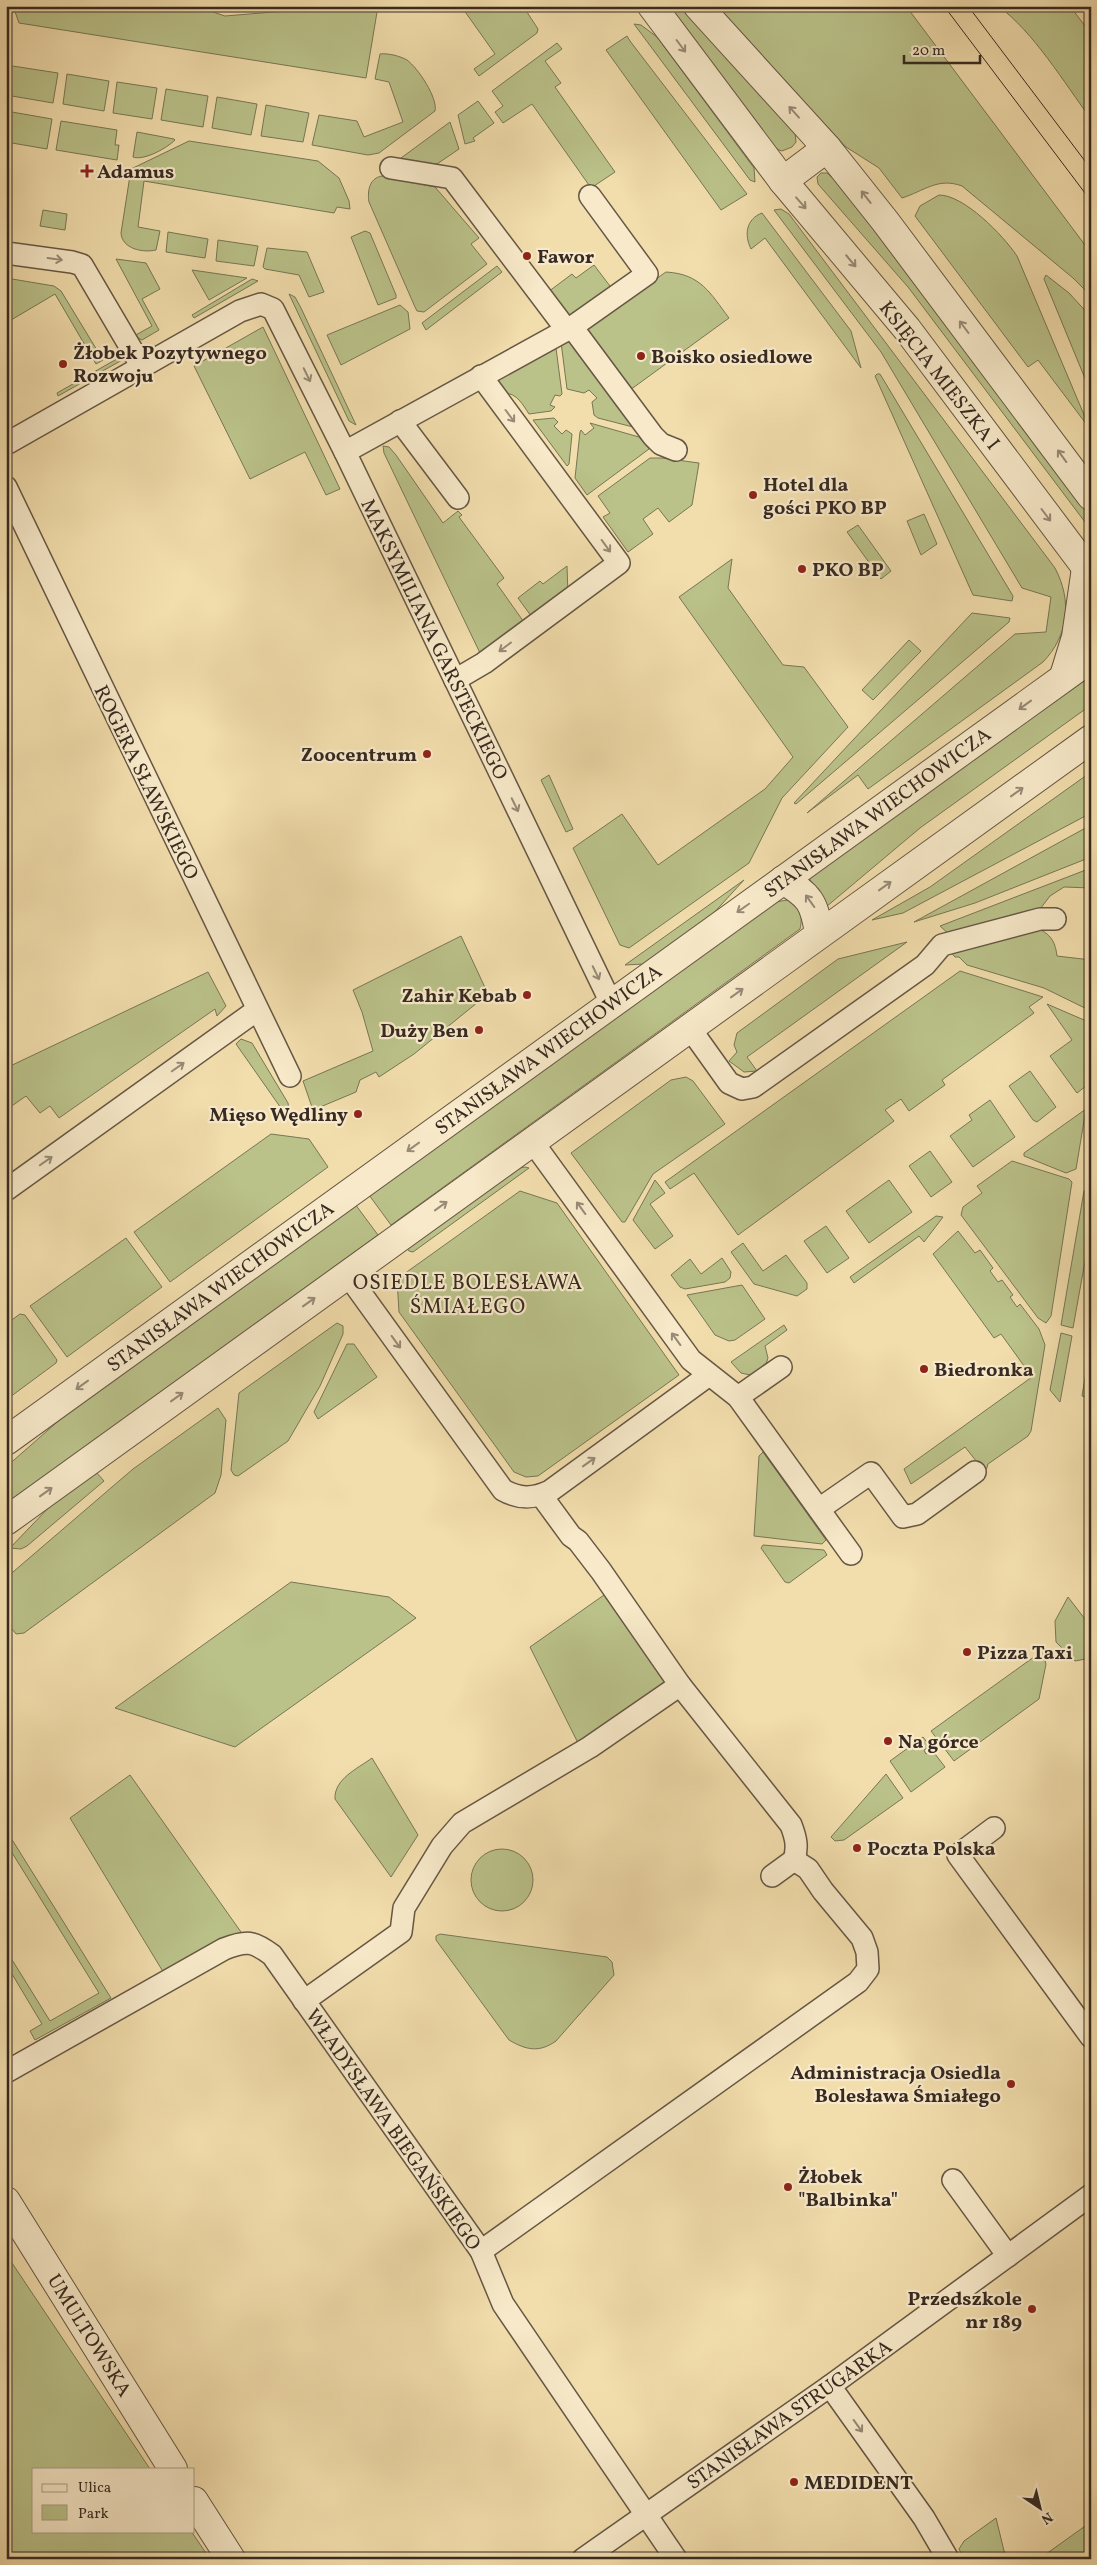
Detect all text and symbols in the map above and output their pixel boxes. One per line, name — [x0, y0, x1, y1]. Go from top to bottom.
scale bar — [904, 32, 981, 64]
one-way arrow — [676, 39, 686, 53]
text: 20 m — [912, 41, 945, 62]
one-way arrow — [788, 105, 800, 118]
place label: Adamus — [97, 159, 174, 187]
marker: Adamus — [81, 165, 93, 177]
one-way arrow — [860, 191, 871, 204]
one-way arrow — [795, 196, 807, 209]
place label: Fawor — [537, 244, 595, 272]
marker: Fawor — [521, 250, 533, 262]
one-way arrow — [46, 255, 62, 265]
one-way arrow — [845, 255, 856, 268]
street label: KSIĘCIA MIESZKA I — [871, 296, 1005, 457]
one-way arrow — [959, 320, 969, 334]
place label: Żłobek Pozytywnego Rozwoju — [73, 340, 267, 391]
place label: Boisko osiedlowe — [651, 344, 812, 372]
marker: Boisko osiedlowe — [635, 350, 647, 362]
marker: Żłobek Pozytywnego Rozwoju — [57, 358, 69, 370]
one-way arrow — [303, 367, 313, 382]
one-way arrow — [504, 409, 515, 422]
one-way arrow — [1057, 449, 1067, 463]
place label: Hotel dla gości PKO BP — [763, 472, 887, 523]
marker: Hotel dla gości PKO BP — [747, 489, 759, 501]
street label: MAKSYMILIANA GARSTECKIEGO — [353, 495, 514, 785]
one-way arrow — [1041, 508, 1052, 521]
one-way arrow — [601, 539, 611, 553]
place label: PKO BP — [812, 557, 884, 585]
marker: PKO BP — [796, 563, 808, 575]
one-way arrow — [498, 642, 512, 652]
street label: ROGERA SŁAWSKIEGO — [86, 681, 205, 885]
one-way arrow — [1018, 700, 1032, 710]
street label: STANISŁAWA WIECHOWICZA — [759, 722, 998, 906]
place label: Zoocentrum — [301, 742, 417, 770]
marker: Zoocentrum — [421, 748, 433, 760]
one-way arrow — [1010, 787, 1024, 797]
one-way arrow — [511, 797, 520, 812]
one-way arrow — [878, 881, 892, 891]
one-way arrow — [805, 894, 815, 908]
one-way arrow — [736, 903, 750, 913]
street label: STANISŁAWA WIECHOWICZA — [430, 959, 669, 1143]
one-way arrow — [592, 965, 601, 980]
place label: Zahir Kebab — [401, 983, 517, 1011]
one-way arrow — [730, 988, 744, 998]
marker: Zahir Kebab — [521, 989, 533, 1001]
place label: Duży Ben — [380, 1018, 469, 1046]
marker: Duży Ben — [473, 1024, 485, 1036]
one-way arrow — [171, 1062, 185, 1072]
place label: Mięso Wędliny — [209, 1102, 348, 1130]
marker: Mięso Wędliny — [352, 1108, 364, 1120]
one-way arrow — [406, 1142, 420, 1152]
one-way arrow — [39, 1156, 53, 1166]
street label: STANISŁAWA WIECHOWICZA — [102, 1196, 341, 1380]
one-way arrow — [433, 1201, 447, 1212]
one-way arrow — [576, 1201, 586, 1215]
district label: OSIEDLE BOLESŁAWA ŚMIAŁEGO — [353, 1269, 583, 1322]
one-way arrow — [302, 1297, 316, 1307]
one-way arrow — [671, 1332, 681, 1346]
one-way arrow — [391, 1335, 401, 1349]
place label: Biedronka — [934, 1357, 1034, 1385]
marker: Biedronka — [918, 1363, 930, 1375]
one-way arrow — [76, 1380, 90, 1390]
one-way arrow — [170, 1392, 184, 1402]
one-way arrow — [582, 1457, 596, 1467]
one-way arrow — [39, 1487, 53, 1497]
place label: Pizza Taxi — [977, 1640, 1073, 1668]
marker: Pizza Taxi — [961, 1646, 973, 1658]
place label: Na górce — [898, 1729, 979, 1757]
marker: Na górce — [882, 1735, 894, 1747]
place label: Poczta Polska — [867, 1836, 996, 1864]
marker: Poczta Polska — [851, 1842, 863, 1854]
street label: WŁADYSŁAWA BIEGAŃSKIEGO — [298, 2004, 487, 2257]
place label: Administracja Osiedla Bolesława Śmiałego — [790, 2060, 1001, 2111]
marker: Administracja Osiedla Bolesława Śmiałego — [1005, 2078, 1017, 2090]
place label: Żłobek "Balbinka" — [798, 2164, 898, 2215]
marker: Żłobek "Balbinka" — [782, 2181, 794, 2193]
street label: UMULTOWSKA — [39, 2269, 137, 2403]
place label: Przedszkole nr 189 — [907, 2286, 1022, 2337]
marker: Przedszkole nr 189 — [1026, 2303, 1038, 2315]
street label: STANISŁAWA STRUGARKA — [682, 2334, 898, 2497]
one-way arrow — [853, 2419, 863, 2433]
legend — [32, 2468, 195, 2532]
place label: MEDIDENT — [804, 2470, 913, 2498]
marker: MEDIDENT — [788, 2476, 800, 2488]
text: Ulica — [78, 2478, 111, 2499]
north arrow — [1014, 2482, 1064, 2532]
text: Park — [78, 2504, 109, 2525]
text: N — [1037, 2507, 1056, 2528]

